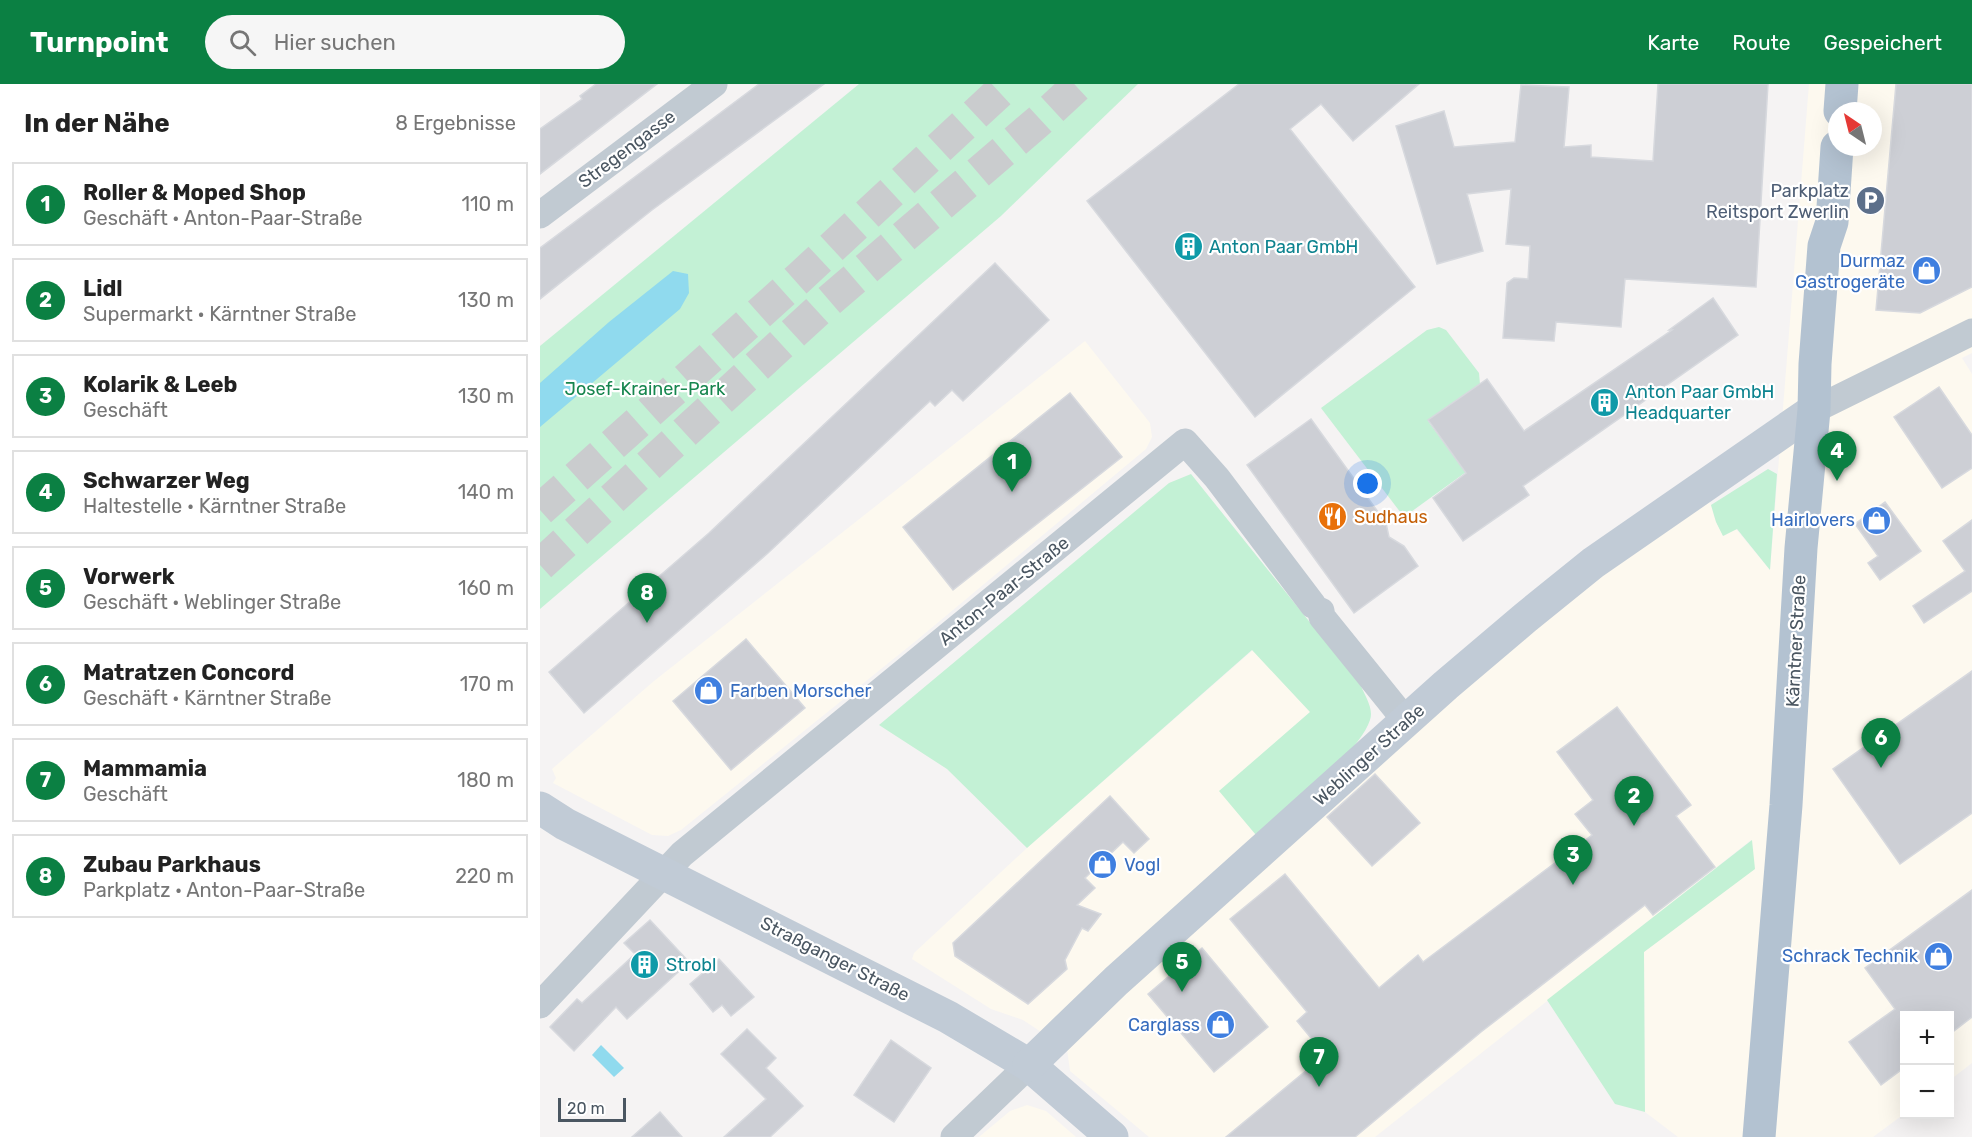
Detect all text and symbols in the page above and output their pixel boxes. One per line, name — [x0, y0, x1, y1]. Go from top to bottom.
search box — [205, 15, 625, 69]
text: Turnpoint — [30, 26, 169, 59]
icon: search — [226, 26, 259, 59]
text: Hier suchen — [274, 29, 396, 56]
text: Karte — [1647, 30, 1699, 55]
text: Route — [1732, 30, 1791, 55]
text: Gespeichert — [1824, 30, 1942, 55]
north arrow — [1828, 102, 1882, 156]
street label: Stregengasse — [574, 105, 680, 193]
text: In der Nähe — [24, 108, 170, 139]
text: 8 Ergebnisse — [395, 111, 516, 135]
text: Roller & Moped Shop — [83, 179, 306, 206]
place label: Parkplatz Reitsport Zwerlin — [1706, 180, 1849, 223]
parking icon: Parkplatz Reitsport Zwerlin — [1854, 185, 1886, 217]
text: 1 — [41, 192, 50, 216]
text: 110 m — [462, 192, 514, 216]
text: Geschäft · Anton-Paar-Straße — [83, 206, 363, 230]
building icon: Anton Paar GmbH — [1172, 231, 1204, 263]
place label: Anton Paar GmbH — [1209, 236, 1358, 258]
place label: Durmaz Gastrogeräte — [1795, 250, 1905, 293]
shop icon: Durmaz Gastrogeräte — [1910, 255, 1942, 287]
text: Lidl — [83, 275, 123, 302]
text: 2 — [39, 288, 52, 312]
text: 130 m — [458, 288, 514, 312]
text: Supermarkt · Kärntner Straße — [83, 302, 357, 326]
text: Kolarik & Leeb — [83, 371, 237, 398]
park label: Josef-Krainer-Park — [565, 378, 726, 400]
place label: Anton Paar GmbH Headquarter — [1625, 381, 1774, 424]
text: 3 — [39, 384, 52, 408]
text: 130 m — [458, 384, 514, 408]
building icon: Anton Paar GmbH Headquarter — [1588, 386, 1620, 418]
text: Geschäft — [83, 398, 168, 422]
pin: 4 — [1818, 432, 1856, 481]
pin: 1 — [992, 442, 1032, 492]
text: Schwarzer Weg — [83, 467, 250, 494]
your location — [1353, 469, 1382, 498]
text: 4 — [39, 480, 52, 504]
text: 140 m — [458, 480, 514, 504]
text: Haltestelle · Kärntner Straße — [83, 494, 346, 518]
restaurant icon: Sudhaus — [1317, 501, 1349, 533]
shop icon: Hairlovers — [1860, 504, 1892, 536]
place label: Sudhaus — [1354, 506, 1428, 528]
place label: Hairlovers — [1771, 509, 1855, 531]
street label: Anton-Paar-Straße — [935, 532, 1073, 650]
text: Vorwerk — [83, 563, 175, 590]
pin: 8 — [628, 574, 666, 623]
street label: Kärntner Straße — [1782, 574, 1810, 708]
text: 5 — [39, 576, 52, 600]
text: 160 m — [458, 576, 514, 600]
text: Geschäft · Weblinger Straße — [83, 590, 341, 614]
text: Matratzen Concord — [83, 659, 295, 686]
text: 6 — [39, 672, 52, 696]
text: 170 m — [460, 672, 514, 696]
shop icon: Farben Morscher — [693, 675, 725, 707]
place label: Farben Morscher — [730, 680, 872, 702]
text: Geschäft · Kärntner Straße — [83, 686, 332, 710]
street label: Weblinger Straße — [1309, 699, 1429, 811]
pin: 6 — [1862, 718, 1900, 768]
text: Mammamia — [83, 755, 207, 782]
text: 7 — [40, 768, 51, 792]
text: 180 m — [457, 768, 514, 792]
pin: 2 — [1614, 776, 1654, 826]
text: Geschäft — [83, 782, 168, 806]
pin: 3 — [1554, 836, 1592, 885]
shop icon: Vogl — [1087, 849, 1119, 881]
text: Zubau Parkhaus — [83, 851, 261, 878]
place label: Vogl — [1124, 854, 1160, 876]
text: 8 — [39, 864, 52, 888]
text: 220 m — [455, 864, 514, 888]
text: Parkplatz · Anton-Paar-Straße — [83, 878, 365, 902]
street label: Straßganger Straße — [757, 912, 913, 1006]
shop icon: Schrack Technik — [1923, 940, 1955, 972]
pin: 5 — [1162, 942, 1202, 992]
place label: Schrack Technik — [1782, 945, 1919, 967]
building icon: Strobl — [629, 949, 661, 981]
place label: Strobl — [666, 954, 716, 976]
shop icon: Carglass — [1205, 1009, 1237, 1041]
map controls — [1900, 1011, 1954, 1119]
button: + — [1900, 1011, 1954, 1065]
place label: Carglass — [1128, 1014, 1200, 1036]
pin: 7 — [1300, 1038, 1338, 1087]
button: − — [1900, 1065, 1954, 1119]
scale bar — [558, 1095, 626, 1122]
text: 20 m — [567, 1099, 605, 1118]

